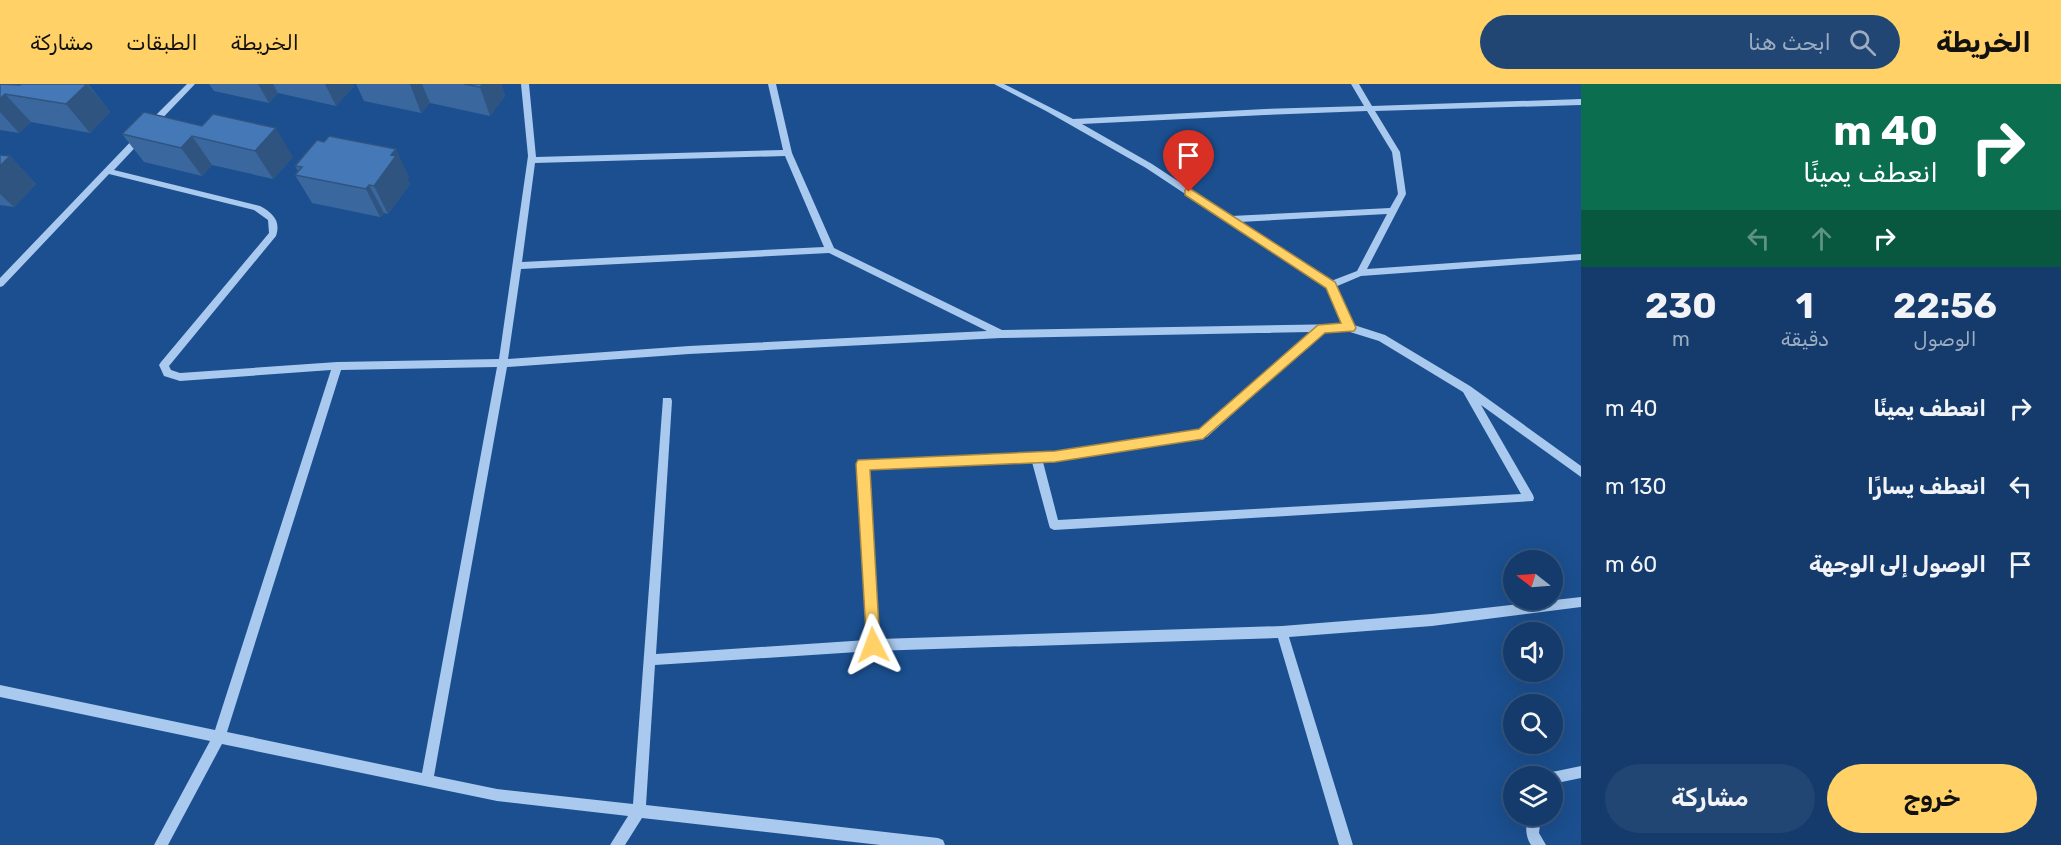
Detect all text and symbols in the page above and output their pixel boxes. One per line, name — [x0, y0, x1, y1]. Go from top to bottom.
search box — [1480, 15, 1900, 69]
icon: search — [1846, 26, 1879, 59]
text: الخريطة — [1936, 26, 2031, 59]
text: ابحث هنا — [1748, 29, 1831, 56]
text: مشاركة — [30, 30, 93, 55]
text: الطبقات — [126, 30, 198, 55]
text: الخريطة — [231, 30, 299, 55]
text: 40 m — [1833, 106, 1938, 156]
icon: right — [1959, 108, 2037, 186]
pin — [1163, 130, 1214, 192]
icon: arrive — [1172, 139, 1205, 172]
text: انعطف يمينًا — [1803, 157, 1938, 189]
icon: left — [1742, 222, 1775, 255]
icon: ahead — [1805, 222, 1838, 255]
icon: right — [1868, 222, 1901, 255]
text: 230 — [1645, 284, 1717, 327]
text: 1 — [1796, 284, 1814, 327]
text: 22:56 — [1893, 284, 1997, 327]
text: m — [1672, 327, 1690, 351]
text: دقيقة — [1781, 327, 1829, 351]
text: الوصول — [1913, 327, 1977, 351]
icon: right — [2004, 392, 2037, 425]
text: 40 m — [1605, 395, 1658, 422]
text: انعطف يمينًا — [1873, 395, 1986, 422]
icon: left — [2004, 470, 2037, 503]
text: 130 m — [1605, 473, 1667, 500]
text: انعطف يسارًا — [1867, 473, 1986, 500]
icon: arrive — [2004, 548, 2037, 581]
north arrow — [1503, 550, 1563, 610]
map controls — [1503, 550, 1563, 826]
text: 60 m — [1605, 551, 1657, 578]
text: الوصول إلى الوجهة — [1809, 551, 1986, 578]
position arrow — [841, 613, 905, 677]
button: sound — [1503, 622, 1563, 682]
button: search — [1503, 694, 1563, 754]
button: مشاركة — [1605, 764, 1815, 833]
button: خروج — [1827, 764, 2037, 833]
button: layers — [1503, 766, 1563, 826]

